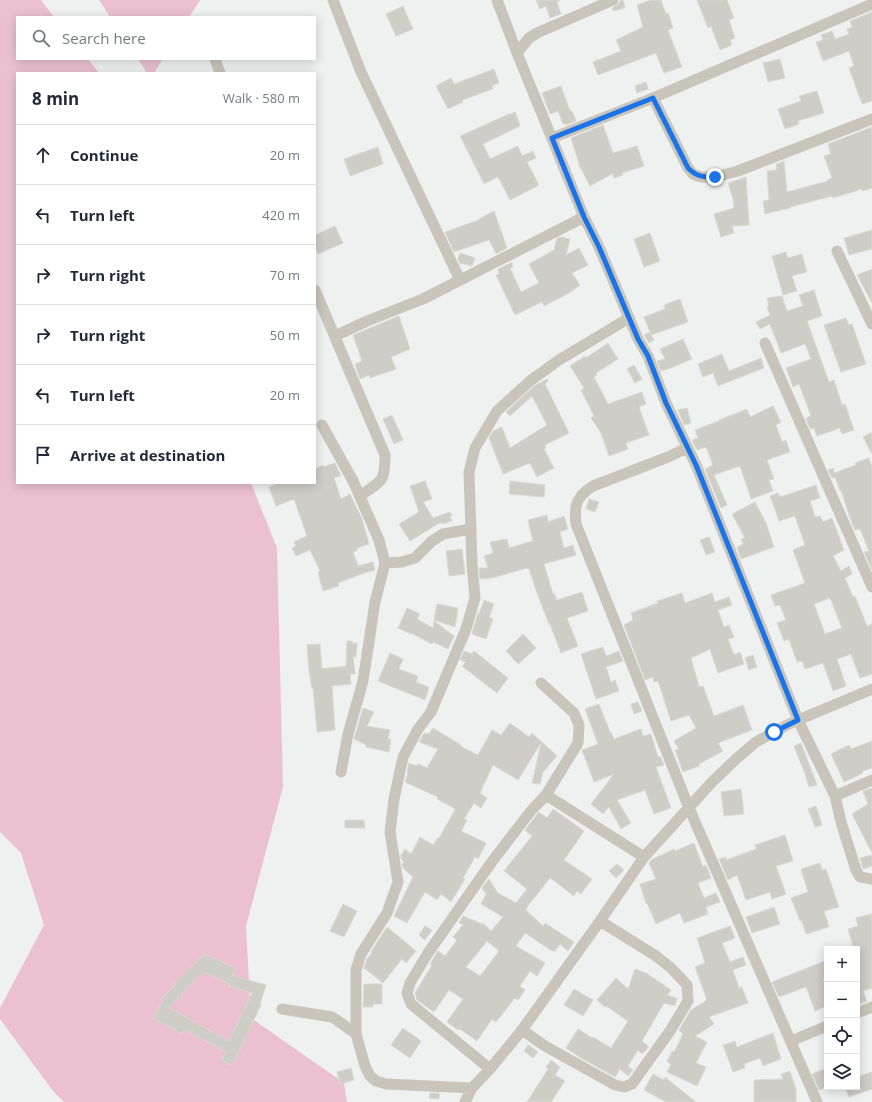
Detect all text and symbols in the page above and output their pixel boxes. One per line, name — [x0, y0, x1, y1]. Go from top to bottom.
search box — [16, 16, 316, 60]
icon: search — [30, 27, 52, 49]
text: Search here — [62, 28, 146, 48]
text: 8 min — [32, 87, 79, 110]
text: Walk · 580 m — [223, 89, 300, 107]
icon: ahead — [32, 144, 54, 166]
text: Continue — [70, 145, 138, 165]
text: 20 m — [270, 146, 300, 164]
route end — [706, 168, 724, 186]
icon: left — [32, 204, 54, 226]
text: Turn left — [70, 205, 135, 225]
text: 420 m — [262, 206, 300, 224]
icon: right — [32, 264, 54, 286]
text: Turn right — [70, 265, 145, 285]
text: 70 m — [270, 266, 300, 284]
icon: right — [32, 324, 54, 346]
text: Turn right — [70, 325, 145, 345]
text: 50 m — [270, 326, 300, 344]
icon: left — [32, 384, 54, 406]
text: Turn left — [70, 385, 135, 405]
text: 20 m — [270, 386, 300, 404]
icon: arrive — [32, 444, 54, 466]
text: Arrive at destination — [70, 445, 225, 465]
route start — [765, 723, 783, 741]
map controls — [824, 946, 860, 1090]
button: + — [824, 946, 860, 982]
button: − — [824, 982, 860, 1018]
button: locate — [824, 1018, 860, 1054]
button: layers — [824, 1054, 860, 1090]

